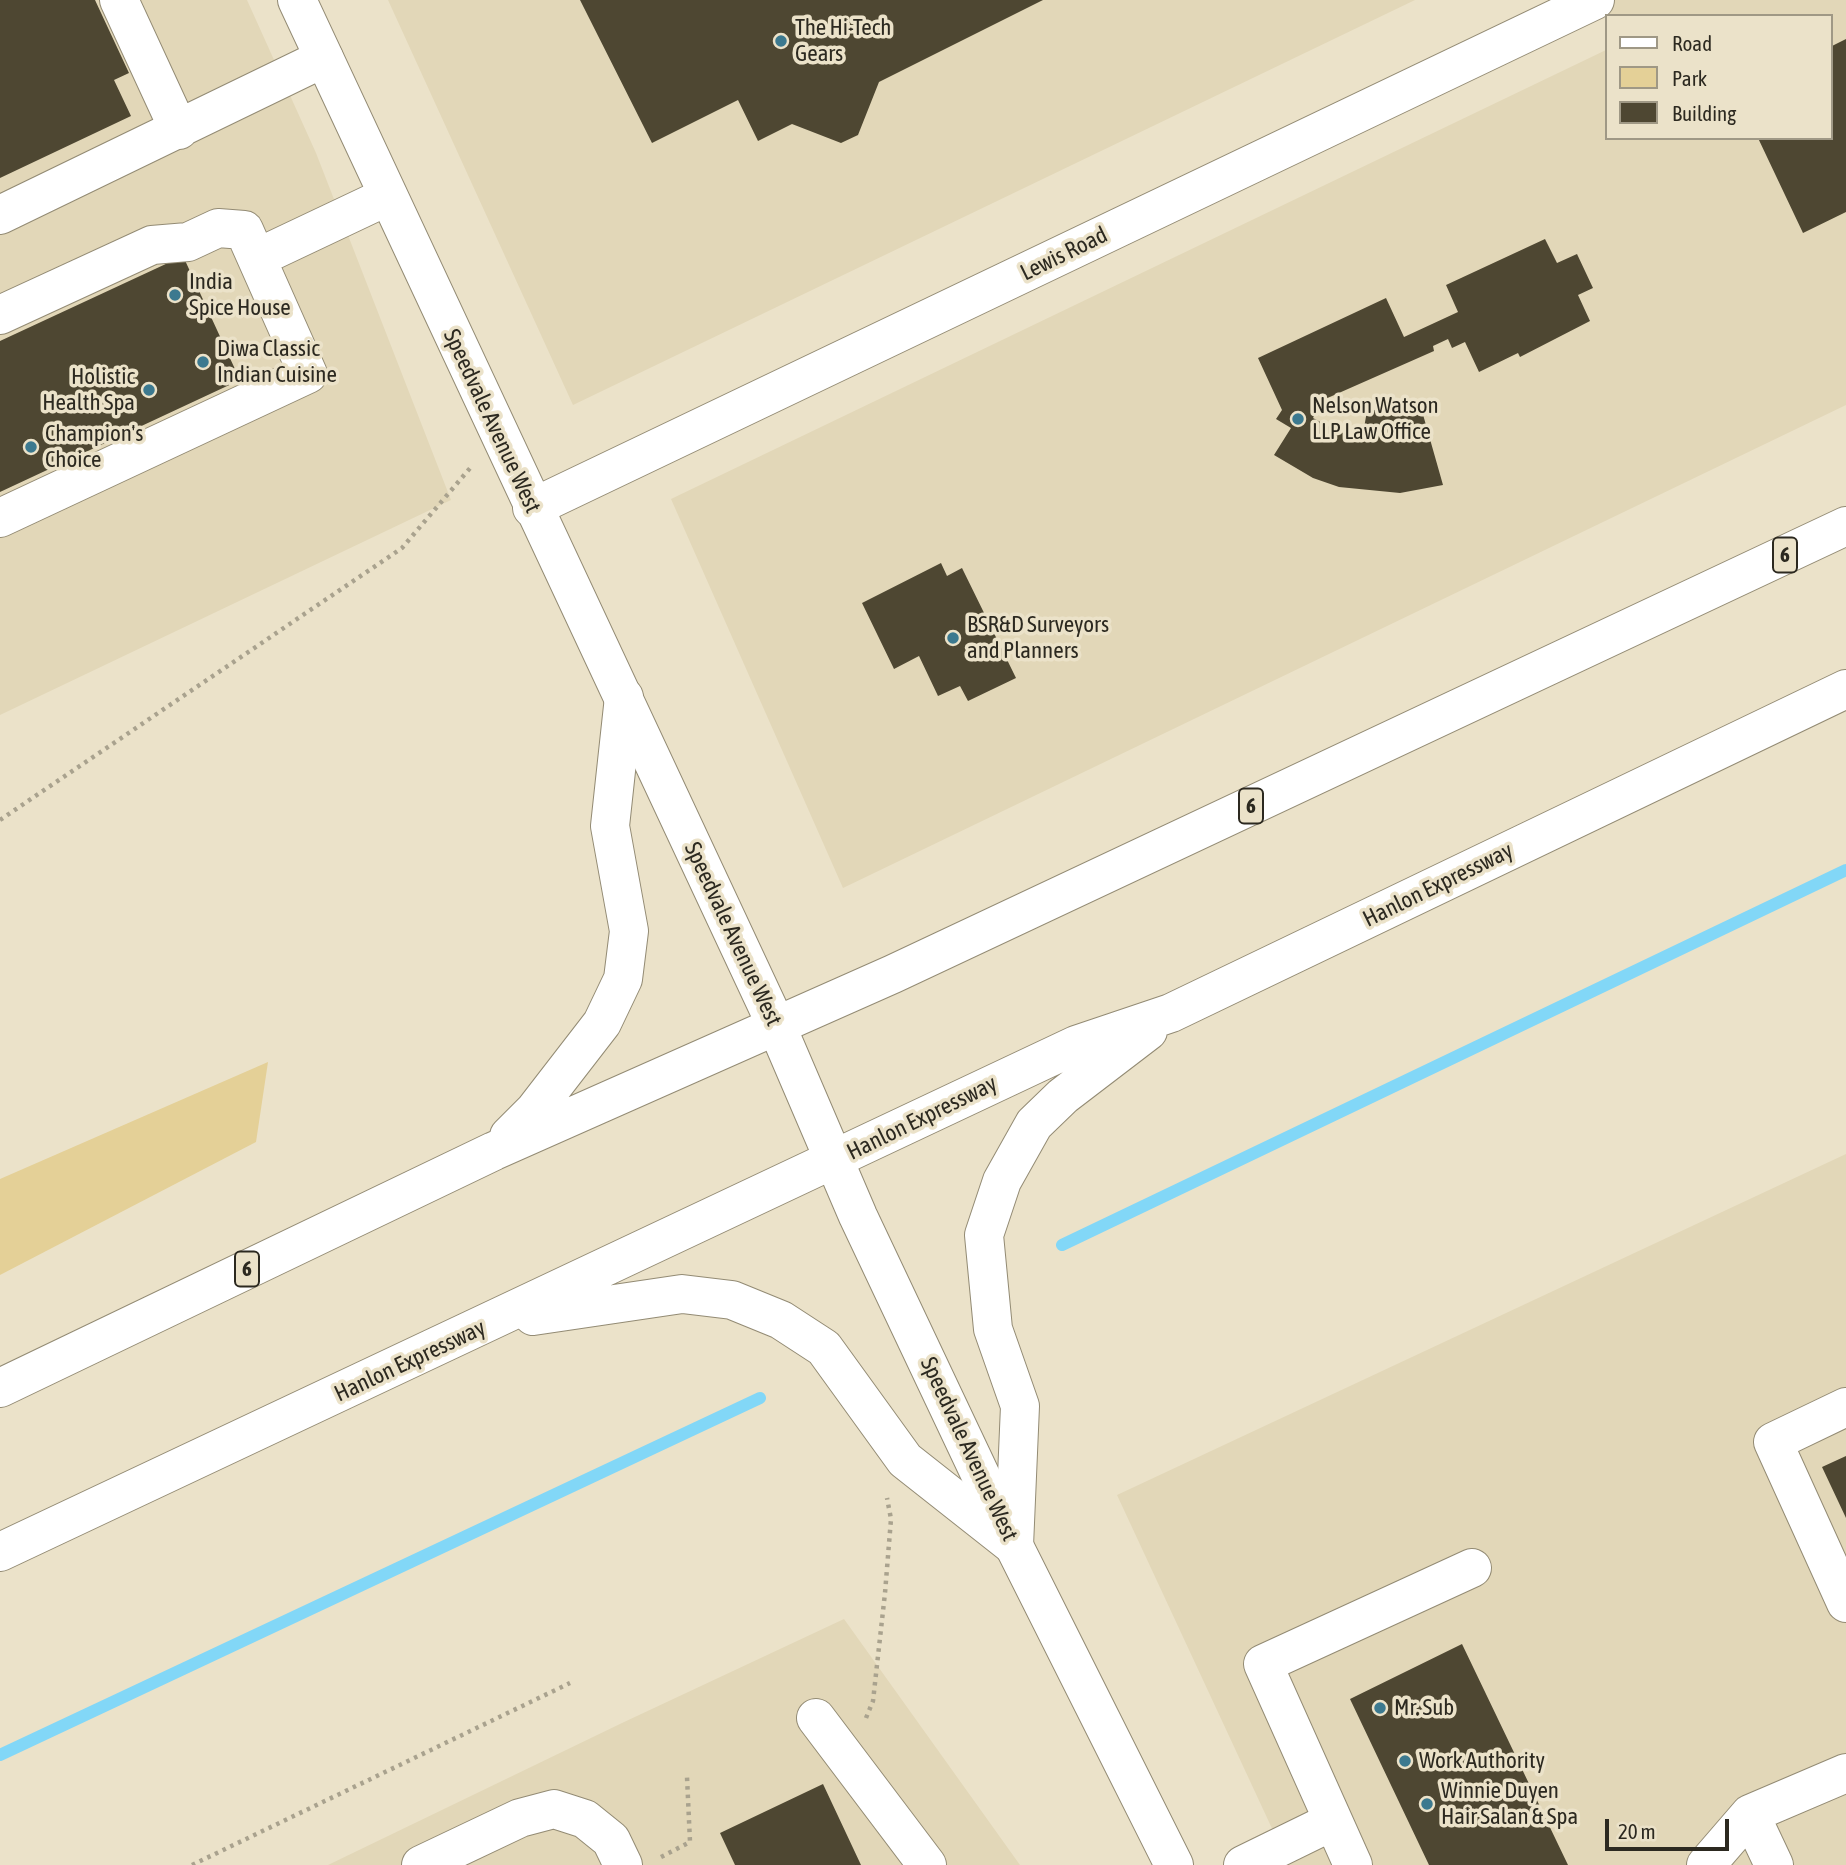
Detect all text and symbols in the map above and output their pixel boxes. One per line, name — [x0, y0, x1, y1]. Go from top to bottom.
place label: The Hi-Tech Gears — [795, 14, 891, 68]
legend — [1604, 14, 1832, 140]
text: Road — [1672, 31, 1712, 55]
marker: The Hi-Tech Gears — [773, 33, 789, 49]
text: Park — [1672, 66, 1707, 90]
text: Building — [1672, 101, 1736, 125]
street label: Lewis Road — [1016, 221, 1112, 287]
place label: India Spice House — [189, 268, 291, 322]
marker: India Spice House — [167, 287, 183, 303]
street label: Speedvale Avenue West — [437, 325, 547, 517]
place label: Diwa Classic Indian Cuisine — [217, 335, 337, 389]
marker: Diwa Classic Indian Cuisine — [195, 354, 211, 370]
place label: Holistic Health Spa — [42, 363, 135, 417]
marker: Holistic Health Spa — [141, 382, 157, 398]
place label: Nelson Watson LLP Law Office — [1312, 392, 1439, 446]
marker: Nelson Watson LLP Law Office — [1290, 411, 1306, 427]
place label: Champion's Choice — [45, 420, 143, 474]
marker: Champion's Choice — [23, 439, 39, 455]
road number: 6 — [1773, 538, 1797, 572]
place label: BSR&D Surveyors and Planners — [967, 611, 1109, 665]
marker: BSR&D Surveyors and Planners — [945, 630, 961, 646]
road number: 6 — [1239, 788, 1263, 824]
street label: Hanlon Expressway — [1359, 837, 1517, 933]
street label: Speedvale Avenue West — [678, 838, 788, 1030]
street label: Hanlon Expressway — [843, 1070, 1001, 1166]
road number: 6 — [235, 1252, 259, 1286]
street label: Hanlon Expressway — [330, 1314, 490, 1408]
street label: Speedvale Avenue West — [914, 1353, 1024, 1545]
place label: Mr. Sub — [1394, 1694, 1454, 1722]
marker: Mr. Sub — [1372, 1700, 1388, 1716]
place label: Work Authority — [1419, 1747, 1545, 1775]
marker: Work Authority — [1397, 1753, 1413, 1769]
place label: Winnie Duyen Hair Salan & Spa — [1441, 1777, 1578, 1831]
marker: Winnie Duyen Hair Salan & Spa — [1419, 1796, 1435, 1812]
scale bar — [1608, 1806, 1732, 1850]
text: 20 m — [1618, 1819, 1656, 1843]

